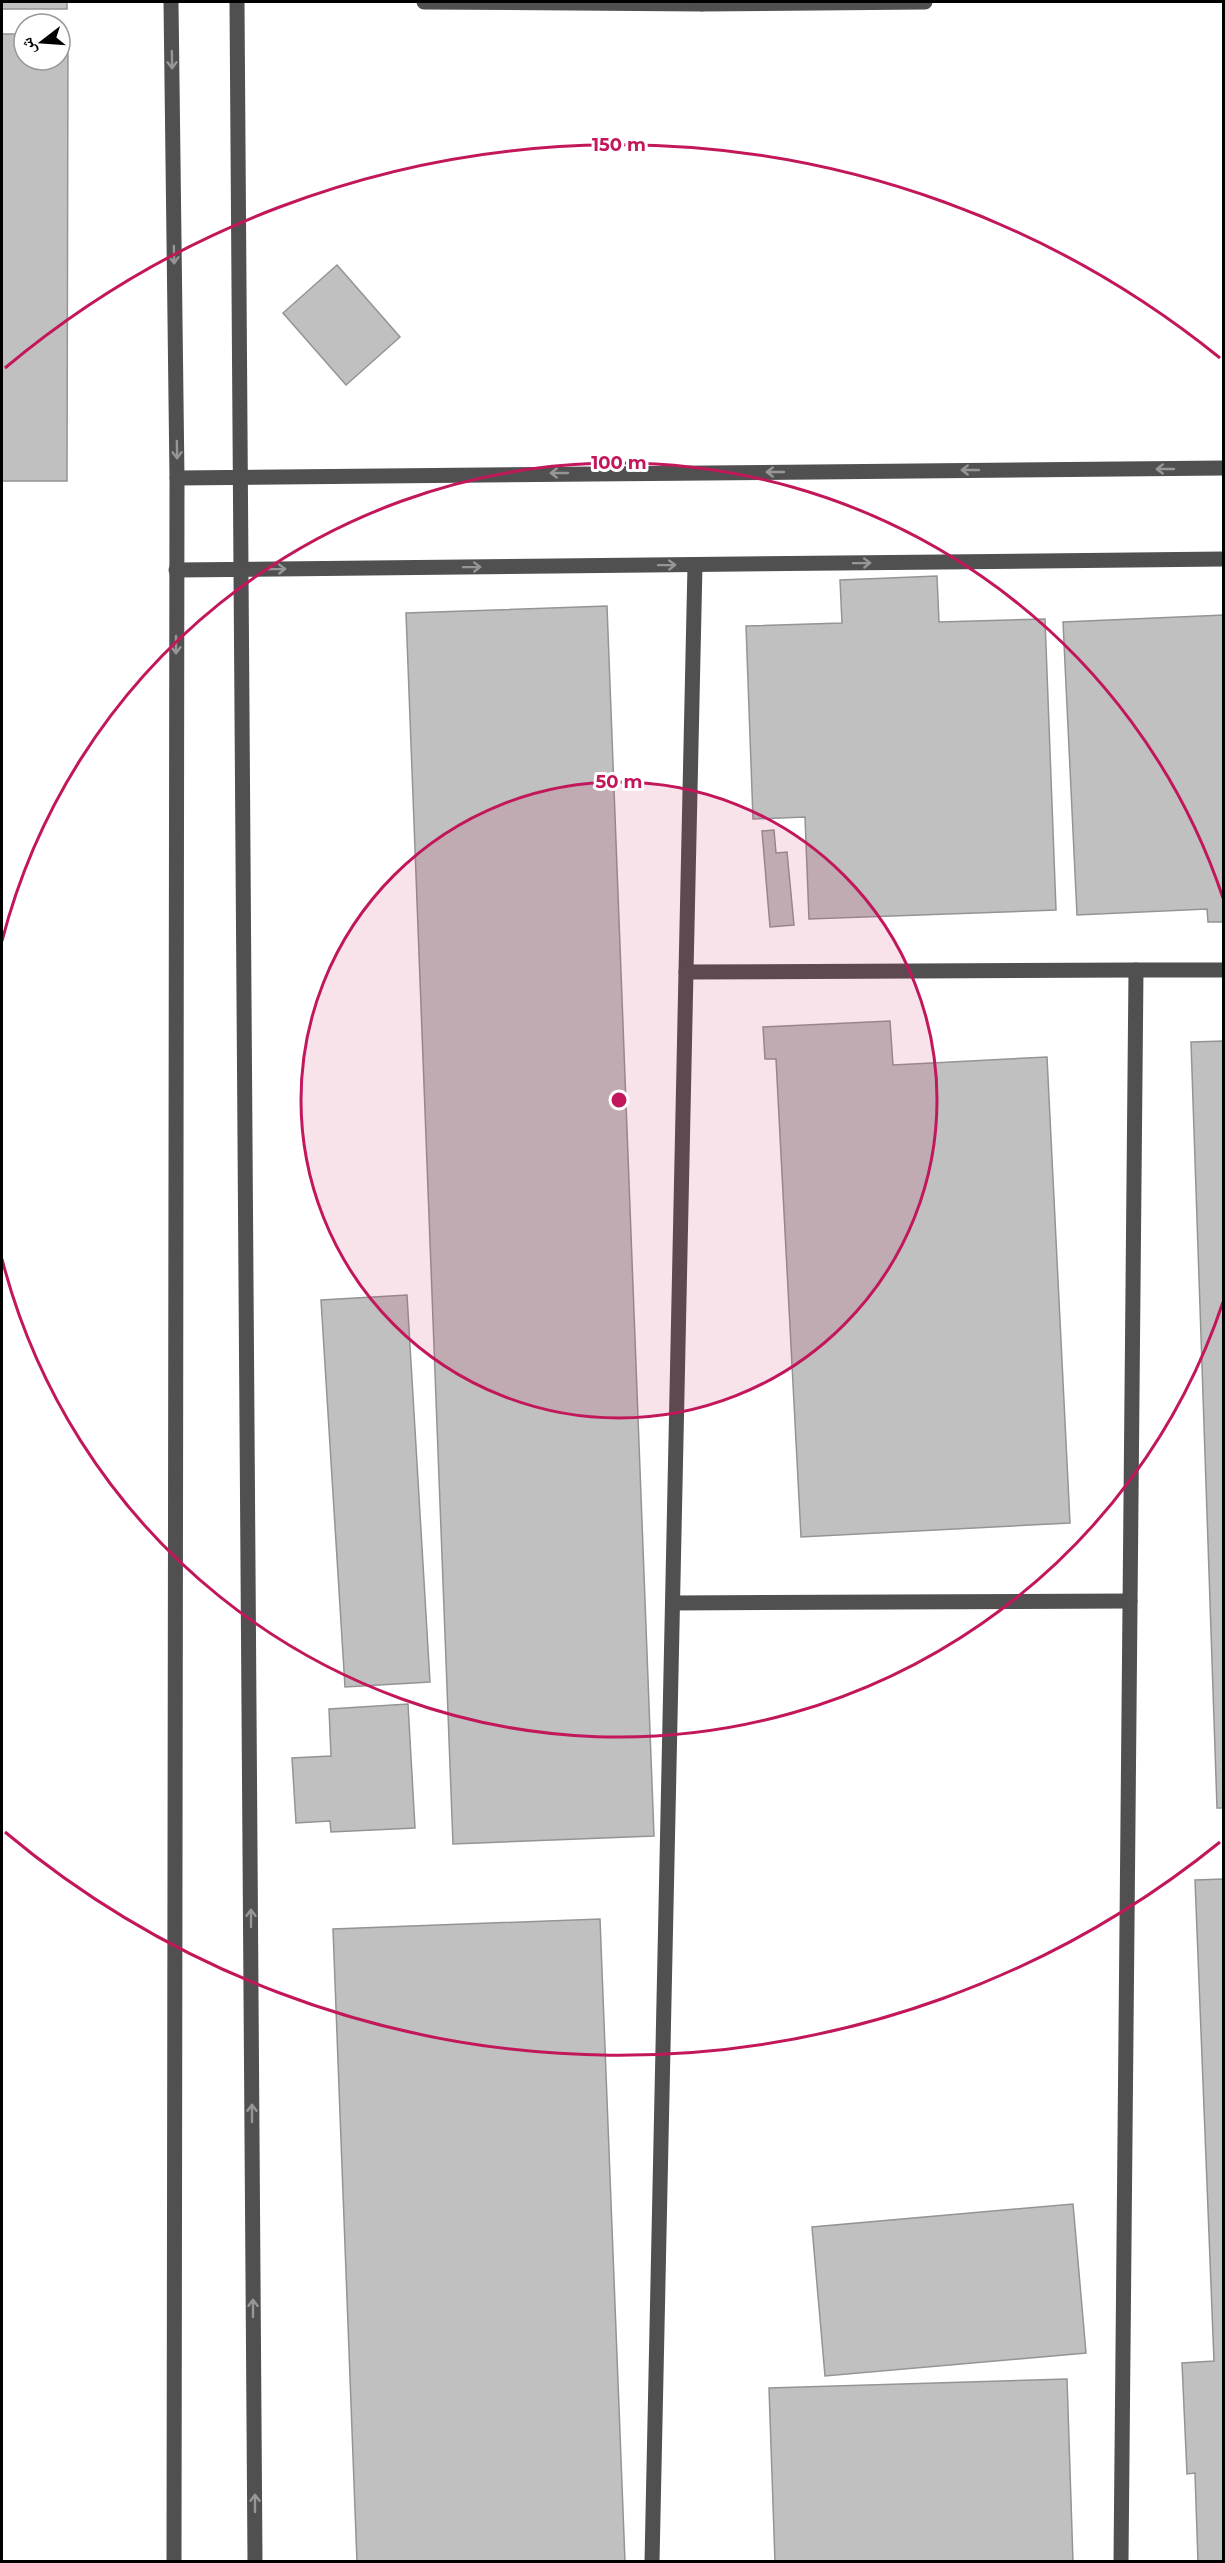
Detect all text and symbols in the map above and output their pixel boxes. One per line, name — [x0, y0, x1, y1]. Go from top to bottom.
north arrow — [12, 12, 72, 72]
text: ش — [17, 35, 40, 57]
one-way arrow — [166, 49, 178, 69]
text: 150 m — [592, 134, 646, 156]
one-way arrow — [168, 244, 180, 264]
one-way arrow — [171, 439, 182, 459]
text: 100 m — [591, 452, 647, 474]
one-way arrow — [1156, 463, 1176, 474]
one-way arrow — [961, 464, 981, 476]
one-way arrow — [766, 466, 786, 478]
one-way arrow — [550, 467, 570, 479]
one-way arrow — [851, 557, 871, 569]
one-way arrow — [656, 559, 676, 571]
one-way arrow — [461, 561, 481, 573]
one-way arrow — [266, 563, 286, 575]
one-way arrow — [170, 634, 182, 654]
text: 50 m — [596, 771, 642, 793]
centre of rings — [609, 1090, 629, 1110]
one-way arrow — [245, 1909, 256, 1929]
one-way arrow — [246, 2104, 258, 2124]
one-way arrow — [247, 2299, 259, 2319]
one-way arrow — [249, 2494, 261, 2514]

